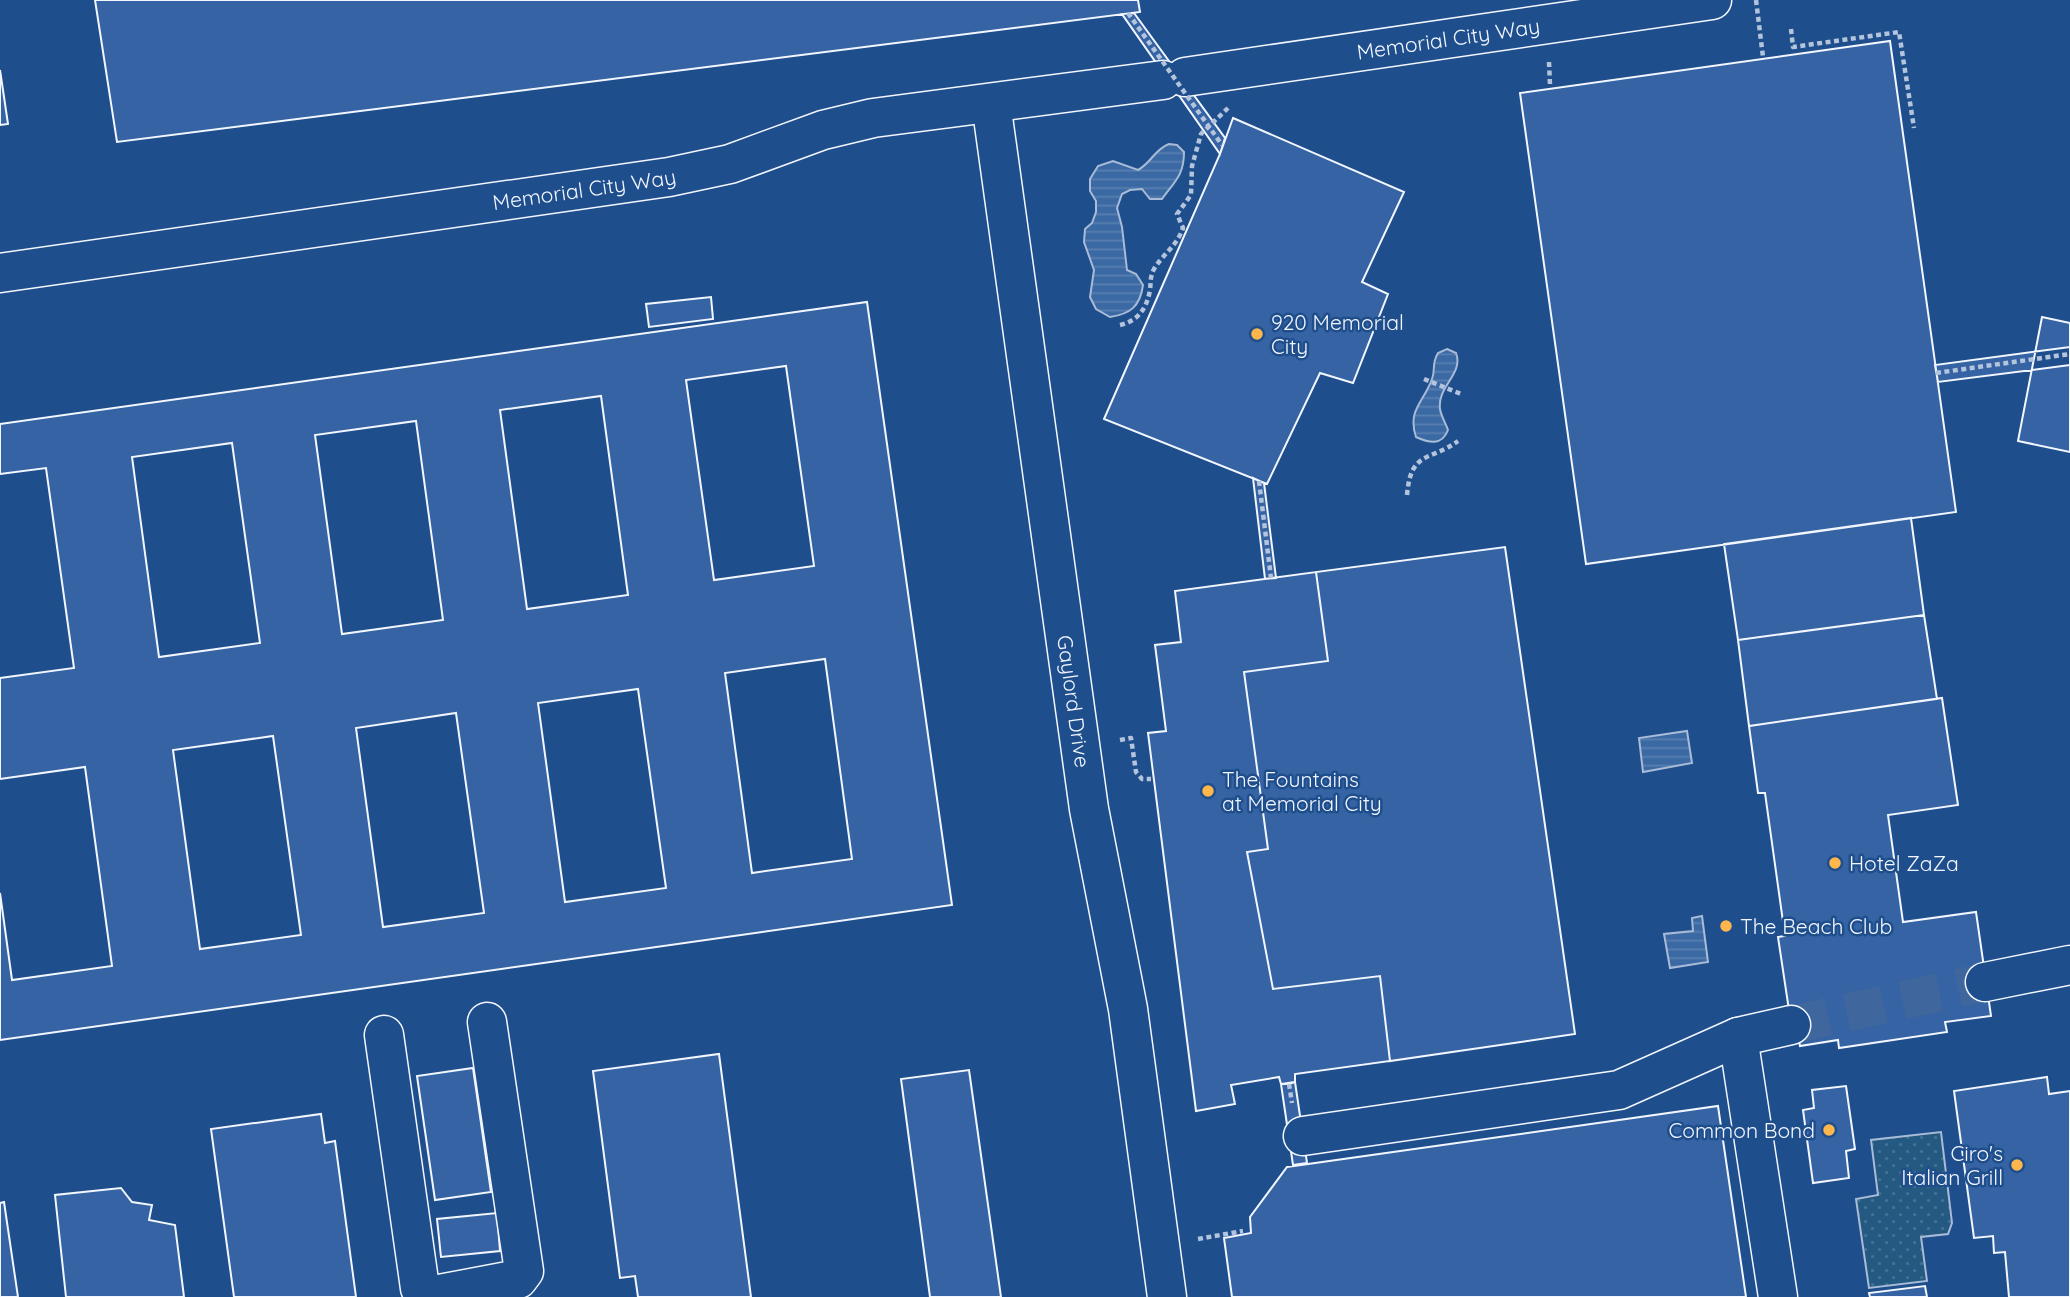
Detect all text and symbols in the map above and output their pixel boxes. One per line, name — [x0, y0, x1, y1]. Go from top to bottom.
street label: Memorial City Way — [1355, 12, 1542, 65]
street label: Memorial City Way — [491, 163, 678, 215]
place label: 920 Memorial City — [1271, 309, 1404, 359]
marker: 920 Memorial City — [1249, 326, 1265, 342]
street label: Gaylord Drive — [1052, 633, 1096, 769]
place label: The Fountains at Memorial City — [1222, 766, 1382, 816]
marker: The Fountains at Memorial City — [1200, 783, 1216, 799]
place label: Hotel ZaZa — [1849, 850, 1959, 876]
marker: Hotel ZaZa — [1827, 855, 1843, 871]
place label: The Beach Club — [1740, 913, 1892, 939]
marker: The Beach Club — [1718, 918, 1734, 934]
place label: Common Bond — [1669, 1117, 1815, 1143]
marker: Common Bond — [1821, 1122, 1837, 1138]
place label: Ciro's Italian Grill — [1901, 1140, 2003, 1190]
marker: Ciro's Italian Grill — [2009, 1157, 2025, 1173]

